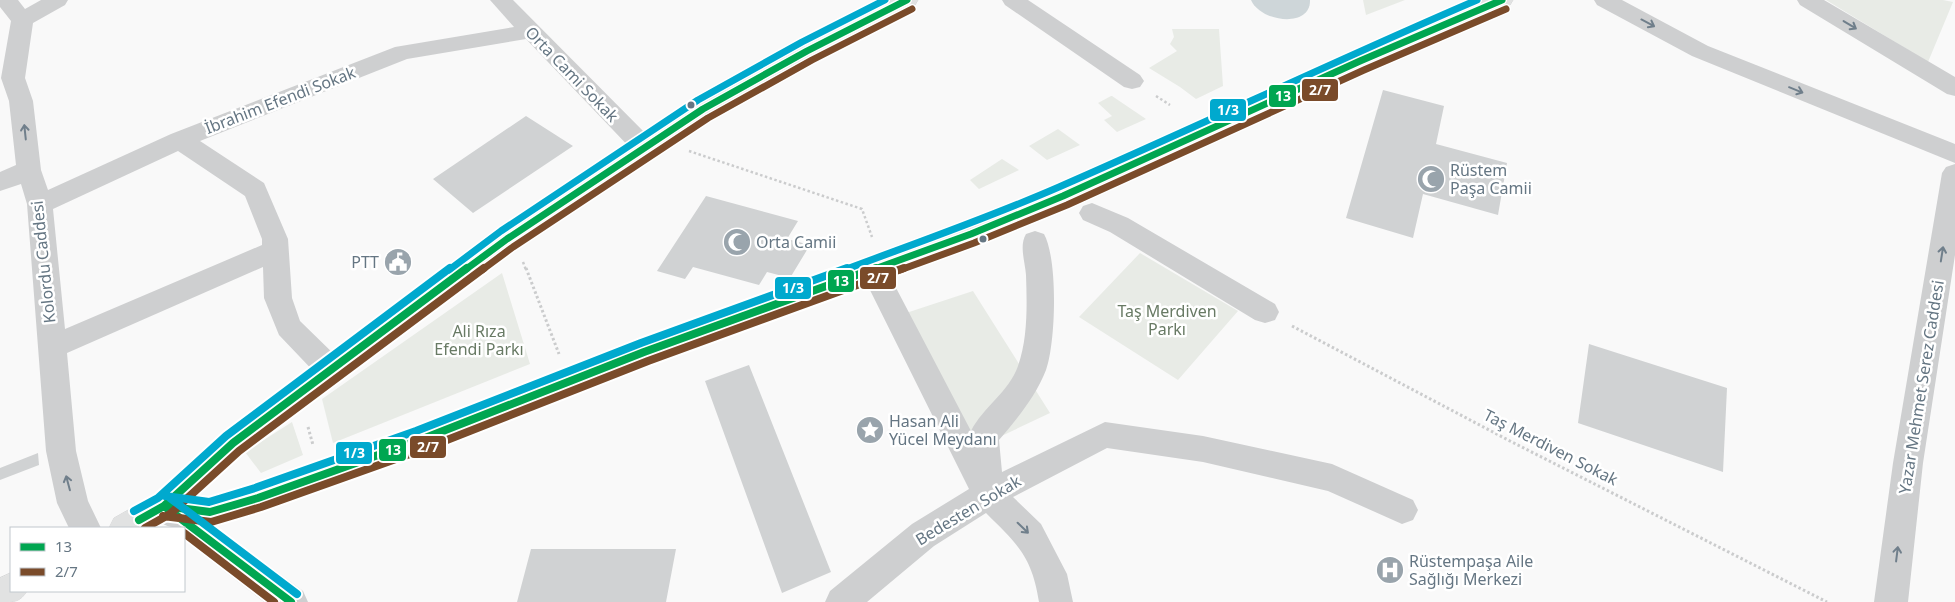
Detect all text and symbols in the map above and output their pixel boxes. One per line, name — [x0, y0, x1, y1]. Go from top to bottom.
one-way arrow — [1641, 18, 1656, 28]
one-way arrow — [1842, 20, 1857, 30]
street label: Orta Cami Sokak — [521, 21, 624, 127]
street label: İbrahim Efendi Sokak — [202, 61, 359, 139]
line badge: 2/7 — [1301, 78, 1339, 102]
text: 2/7 — [1309, 80, 1331, 99]
line badge: 13 — [1268, 84, 1297, 108]
text: 13 — [1275, 86, 1291, 105]
one-way arrow — [1788, 86, 1803, 95]
line badge: 1/3 — [1209, 98, 1247, 122]
unlabelled marker — [686, 100, 696, 110]
text: 1/3 — [1217, 100, 1239, 119]
one-way arrow — [20, 124, 30, 140]
place label: Rüstem Paşa Camii — [1450, 159, 1532, 199]
mosque icon: Rüstem Paşa Camii — [1416, 164, 1446, 194]
street label: Kolordu Caddesi — [26, 200, 60, 324]
mosque icon: Orta Camii — [722, 227, 752, 257]
place label: Orta Camii — [756, 231, 836, 253]
unlabelled marker — [978, 234, 988, 244]
public building icon: PTT — [383, 247, 413, 277]
one-way arrow — [1937, 247, 1947, 263]
place label: PTT — [351, 251, 379, 273]
line badge: 2/7 — [859, 266, 897, 290]
text: 2/7 — [867, 268, 889, 287]
line badge: 13 — [827, 269, 855, 293]
text: 13 — [833, 271, 849, 290]
line badge: 1/3 — [774, 276, 812, 300]
text: 1/3 — [782, 278, 804, 297]
street label: Yazar Mehmet Serez Caddesi — [1893, 279, 1949, 495]
park label: Taş Merdiven Parkı — [1117, 300, 1217, 340]
park label: Ali Rıza Efendi Parkı — [434, 320, 524, 360]
street label: Taş Merdiven Sokak — [1480, 404, 1622, 491]
place label: Hasan Ali Yücel Meydanı — [889, 410, 997, 450]
place icon: Hasan Ali Yücel Meydanı — [855, 415, 885, 445]
line badge: 2/7 — [409, 435, 447, 459]
text: 2/7 — [417, 437, 439, 456]
line badge: 13 — [378, 438, 407, 462]
text: 13 — [385, 440, 401, 459]
line badge: 1/3 — [335, 441, 373, 465]
text: 1/3 — [343, 443, 365, 462]
street label: Bedesten Sokak — [911, 470, 1025, 550]
one-way arrow — [63, 475, 72, 491]
one-way arrow — [1017, 522, 1029, 534]
legend — [10, 527, 185, 592]
text: 13 — [55, 536, 72, 556]
one-way arrow — [1892, 546, 1902, 562]
place label: Rüstempaşa Aile Sağlığı Merkezi — [1409, 550, 1533, 590]
hospital icon: Rüstempaşa Aile Sağlığı Merkezi — [1375, 555, 1405, 585]
text: 2/7 — [55, 561, 78, 581]

